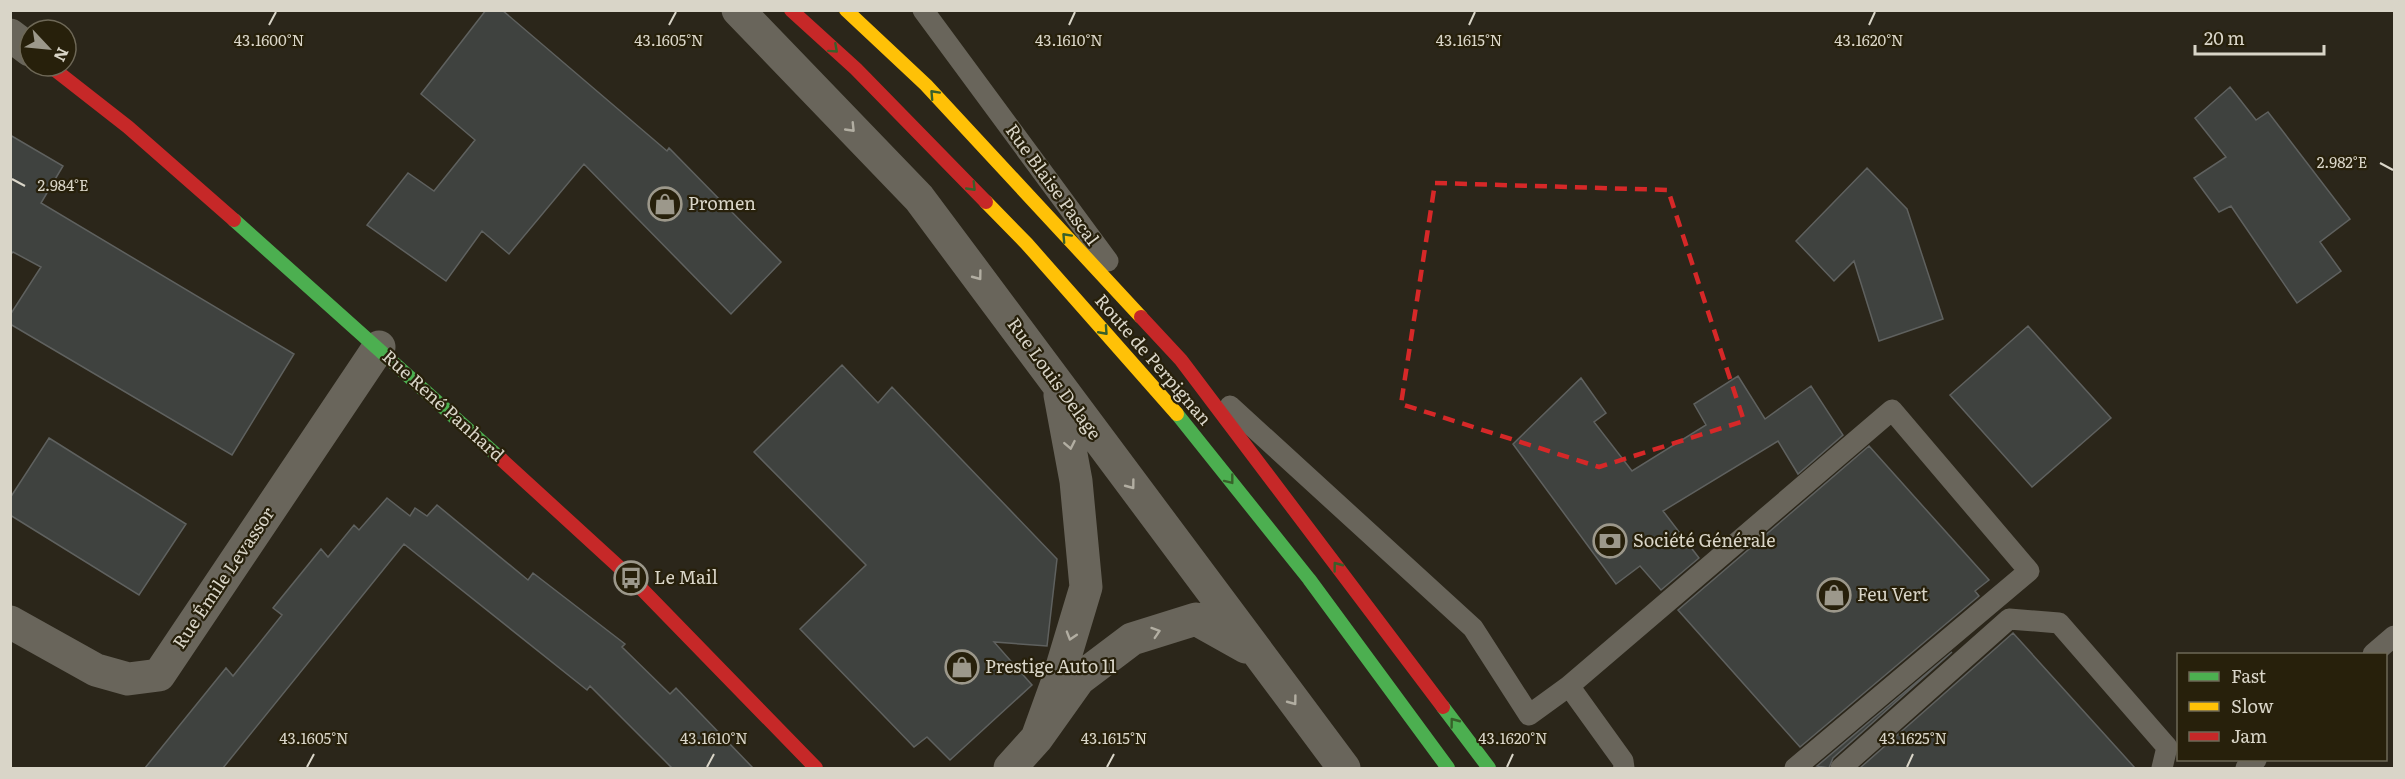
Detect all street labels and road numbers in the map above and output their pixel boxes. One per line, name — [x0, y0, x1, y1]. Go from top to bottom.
street label: Rue Blaise Pascal — [1000, 118, 1107, 251]
street label: Route de Perpignan — [1089, 287, 1219, 431]
street label: Rue Louis Delage — [1002, 311, 1109, 445]
street label: Rue René Panhard — [377, 343, 511, 467]
street label: Rue Émile Levassor — [165, 500, 281, 653]

